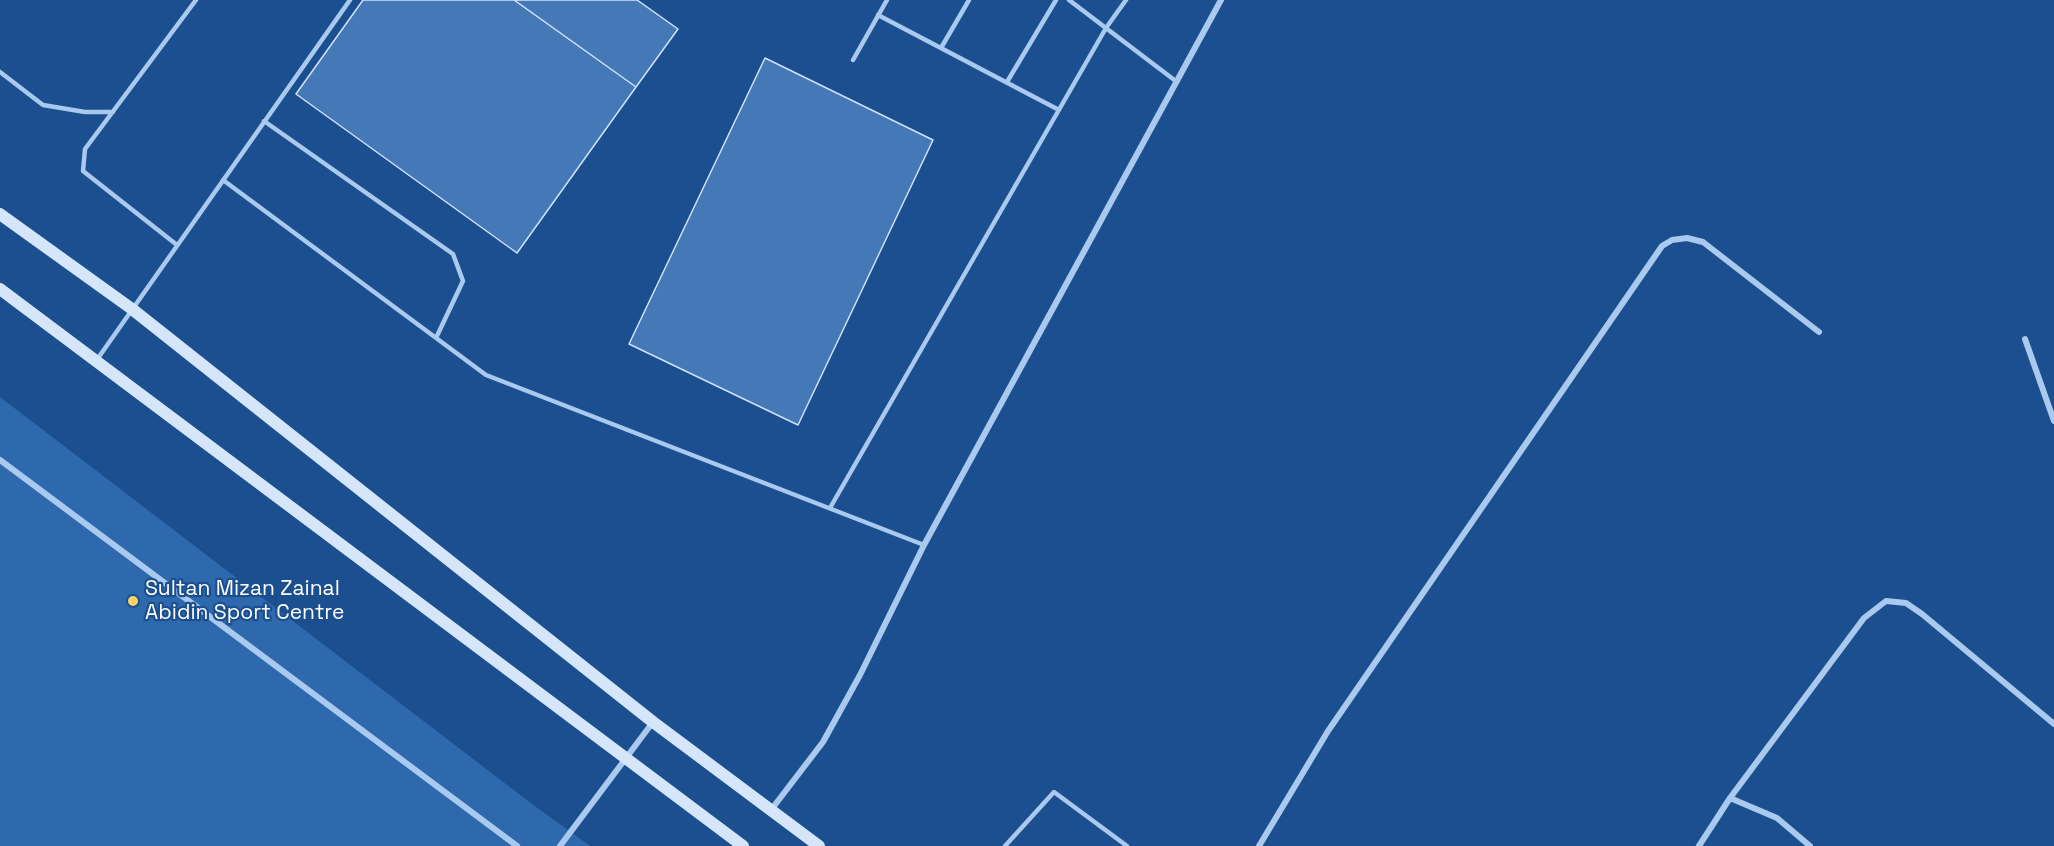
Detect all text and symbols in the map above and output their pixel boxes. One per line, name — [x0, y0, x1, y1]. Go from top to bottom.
place label: Sultan Mizan Zainal Abidin Sport Centre — [145, 576, 344, 626]
marker: Sultan Mizan Zainal Abidin Sport Centre — [126, 594, 140, 608]

